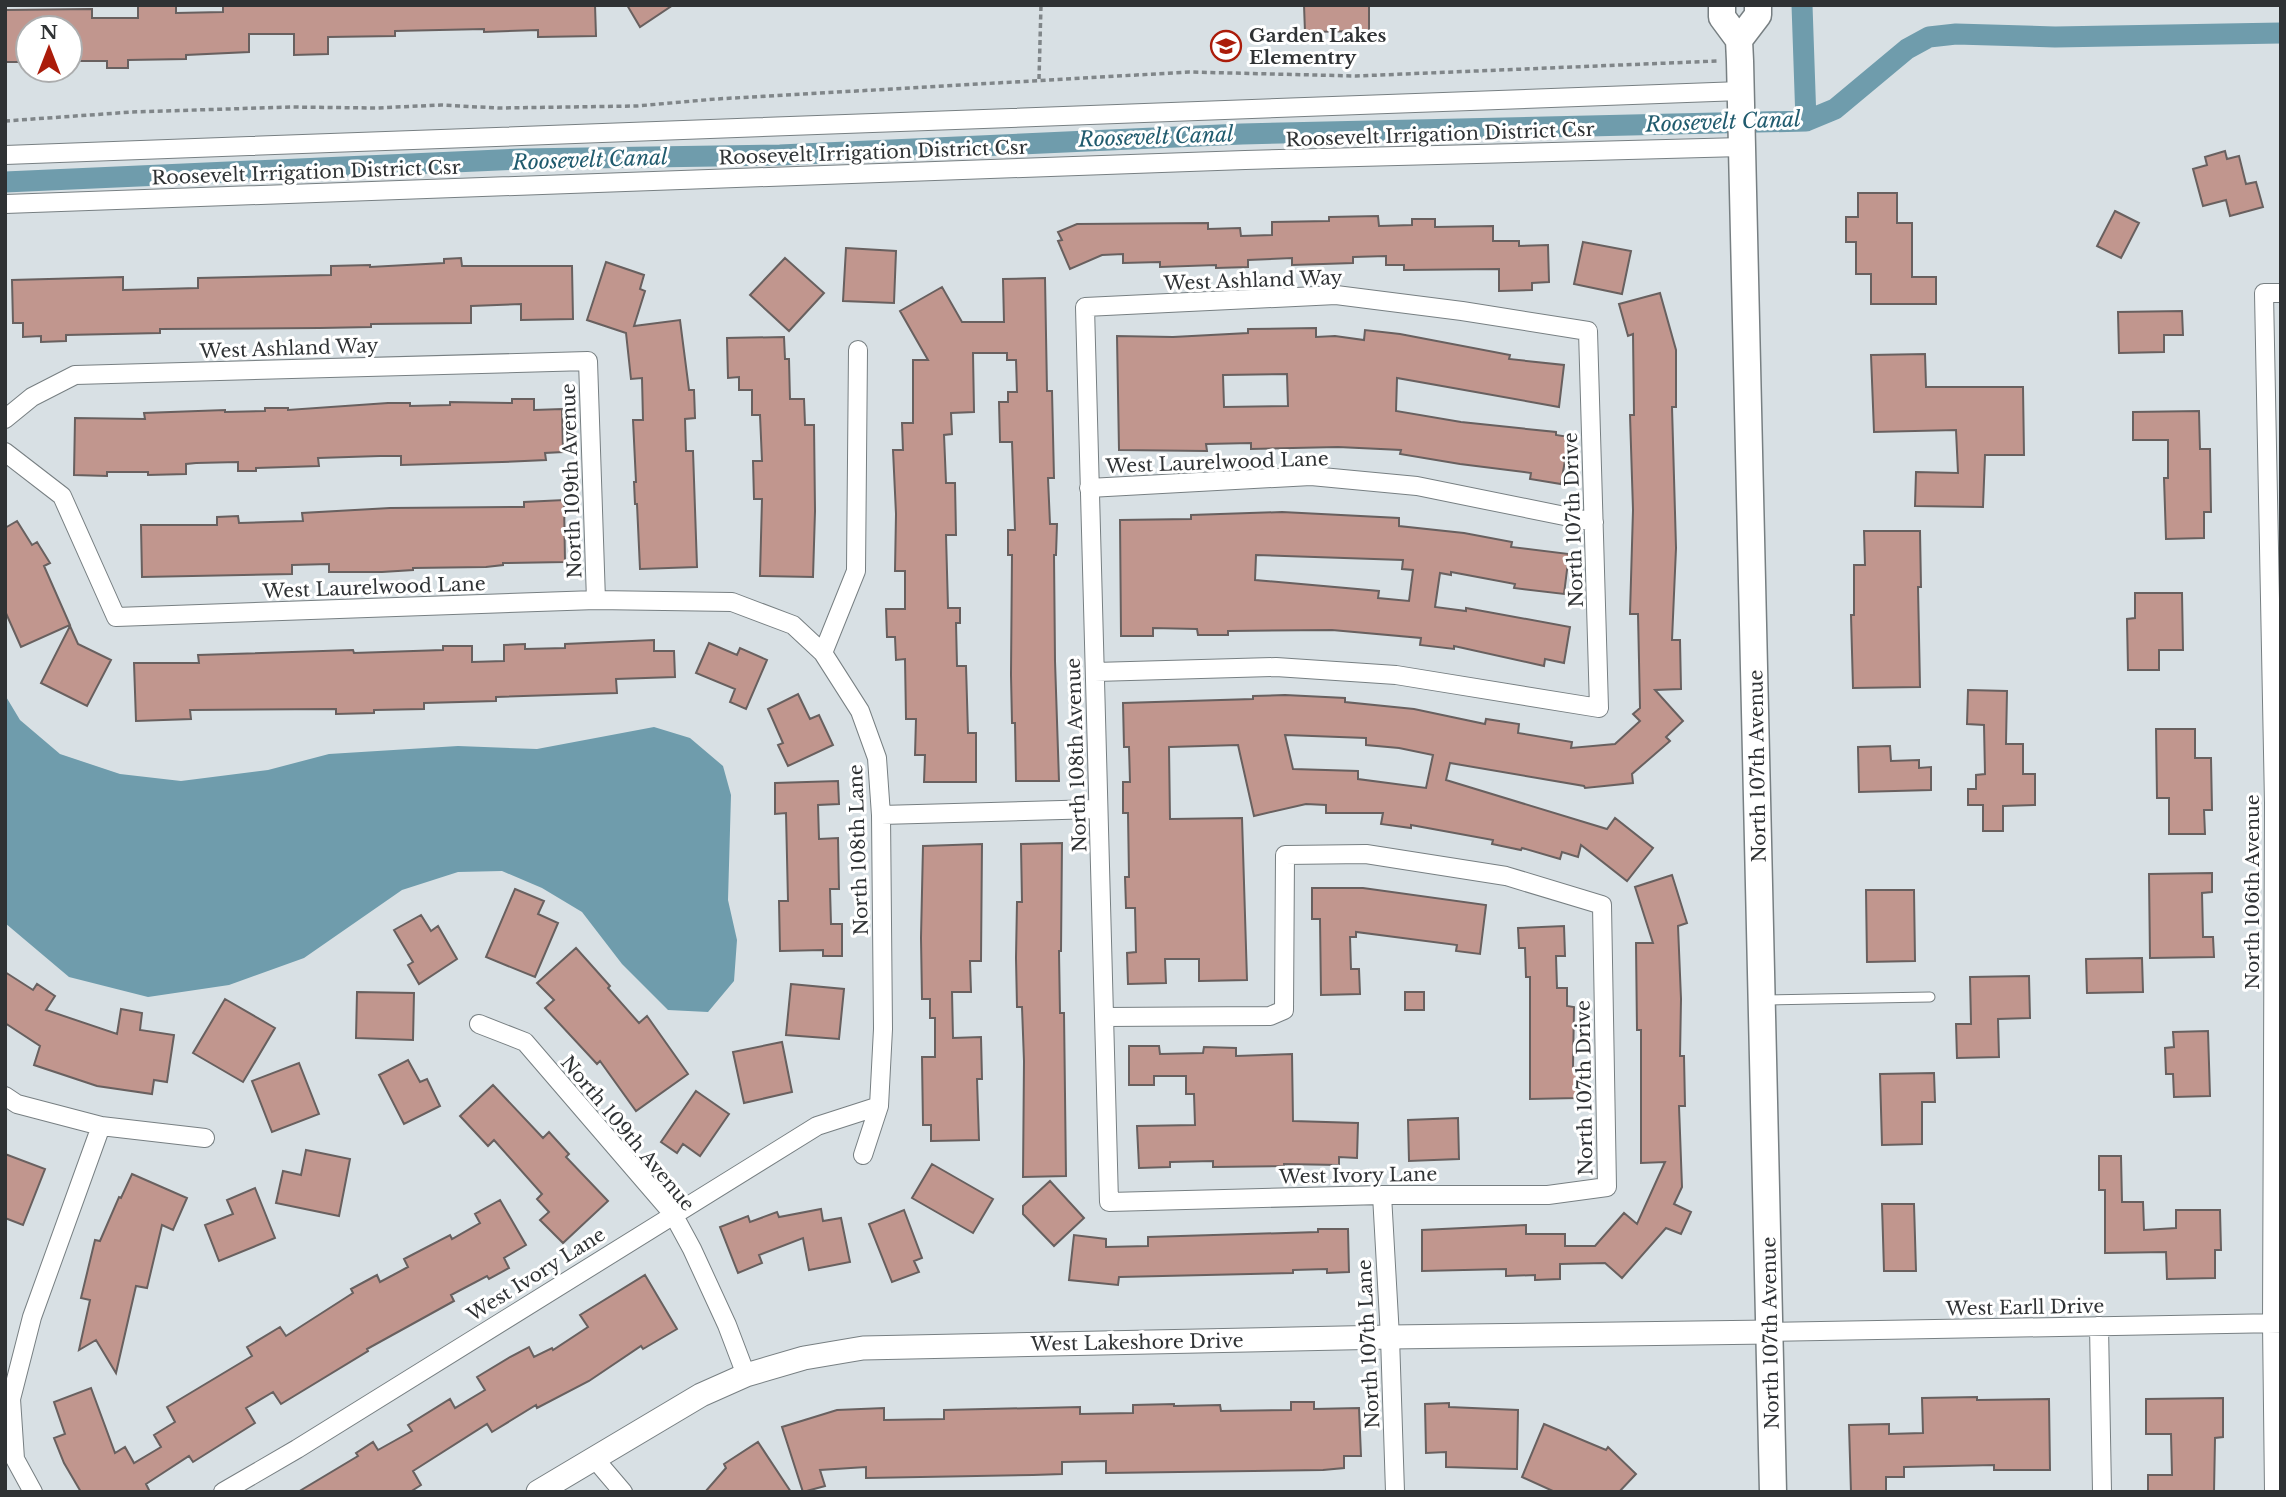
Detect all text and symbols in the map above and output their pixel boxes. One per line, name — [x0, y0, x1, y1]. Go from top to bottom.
north arrow — [14, 14, 84, 84]
text: N — [40, 21, 58, 44]
place label: Garden Lakes Elementry — [1249, 24, 1387, 69]
school or university icon: Garden Lakes Elementry — [1209, 29, 1243, 63]
water label: Roosevelt Canal — [1644, 106, 1802, 138]
street label: Roosevelt Irrigation District Csr — [1285, 118, 1595, 151]
water label: Roosevelt Canal — [1077, 121, 1235, 153]
street label: Roosevelt Irrigation District Csr — [718, 136, 1028, 169]
water label: Roosevelt Canal — [511, 144, 669, 176]
street label: Roosevelt Irrigation District Csr — [151, 156, 461, 189]
street label: West Ashland Way — [1162, 266, 1343, 295]
street label: West Ashland Way — [198, 334, 379, 363]
street label: North 109th Avenue — [557, 383, 586, 579]
street label: North 107th Drive — [1559, 432, 1588, 608]
street label: West Laurelwood Lane — [1104, 447, 1329, 478]
street label: West Laurelwood Lane — [261, 572, 486, 603]
street label: North 108th Avenue — [1062, 657, 1091, 853]
street label: North 107th Avenue — [1744, 669, 1771, 862]
street label: North 108th Lane — [844, 764, 873, 936]
street label: North 106th Avenue — [2241, 794, 2264, 990]
street label: North 107th Drive — [1571, 1000, 1598, 1176]
street label: North 109th Avenue — [556, 1051, 699, 1216]
street label: West Ivory Lane — [1278, 1163, 1437, 1188]
street label: West Ivory Lane — [462, 1223, 610, 1327]
street label: North 107th Avenue — [1757, 1236, 1784, 1429]
street label: North 107th Lane — [1353, 1259, 1384, 1429]
street label: West Earll Drive — [1945, 1295, 2104, 1320]
street label: West Lakeshore Drive — [1029, 1329, 1244, 1356]

